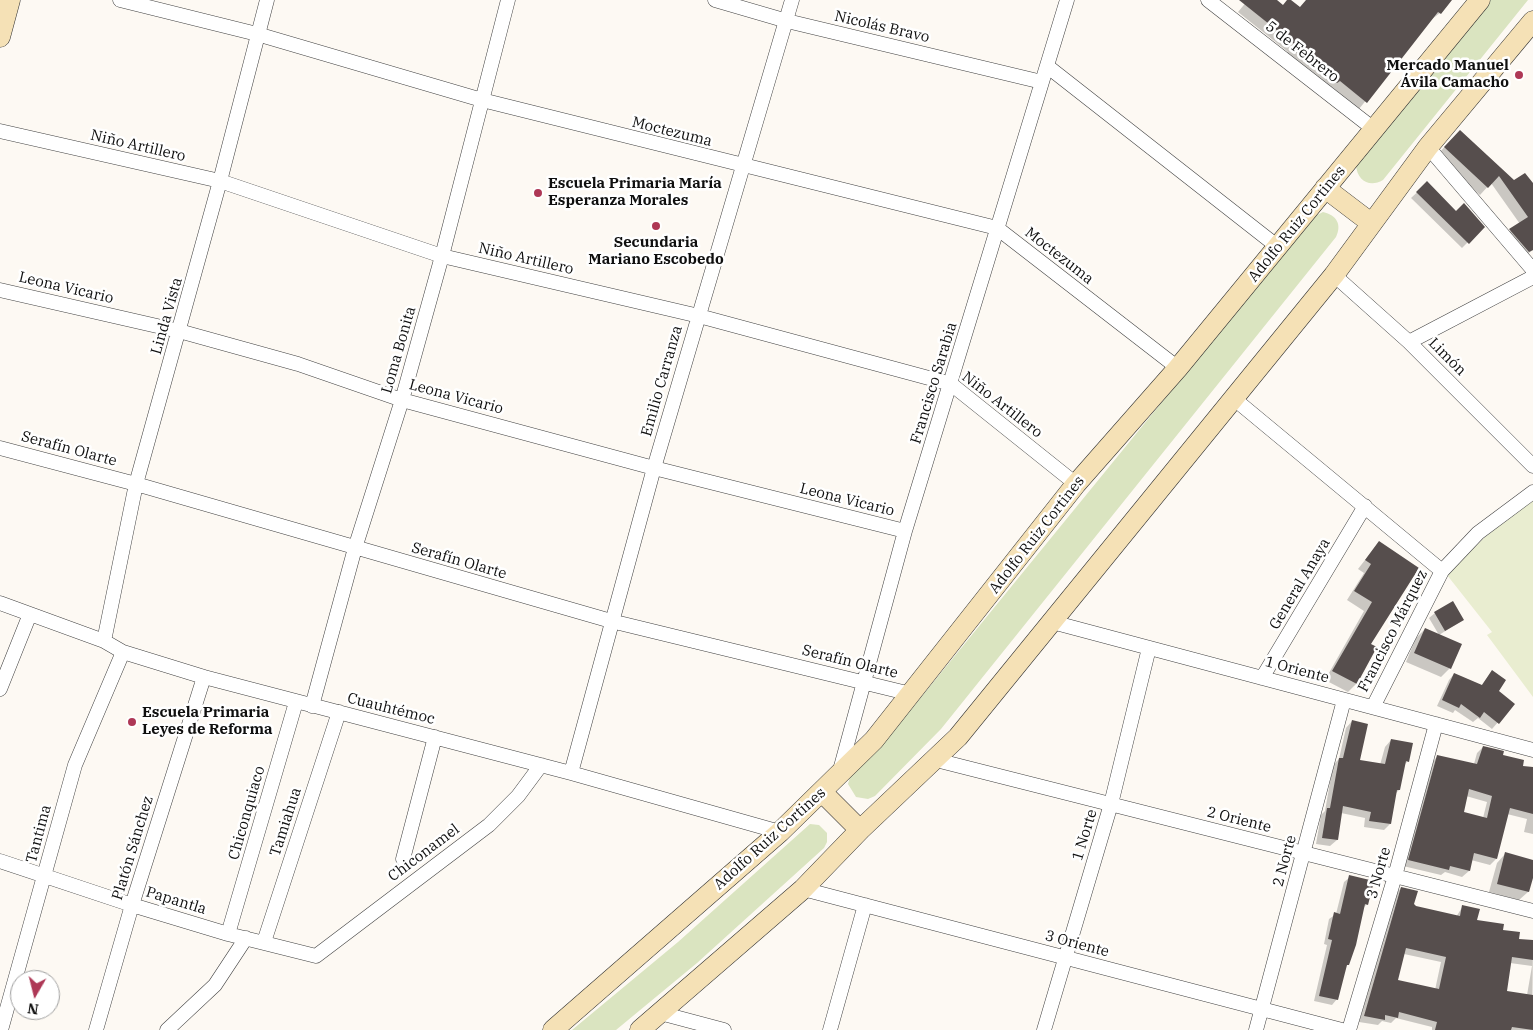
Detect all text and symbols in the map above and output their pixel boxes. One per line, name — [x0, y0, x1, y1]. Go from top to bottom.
street label: Nicolás Bravo — [833, 7, 931, 47]
street label: 5 de Febrero — [1262, 18, 1342, 86]
place label: Mercado Manuel Ávila Camacho — [1386, 57, 1509, 92]
marker: Mercado Manuel Ávila Camacho — [1513, 69, 1525, 81]
street label: Moctezuma — [630, 113, 714, 151]
street label: Niño Artillero — [89, 126, 187, 166]
street label: Adolfo Ruiz Cortines — [1245, 162, 1349, 286]
place label: Escuela Primaria María Esperanza Morales — [548, 175, 722, 210]
marker: Escuela Primaria María Esperanza Morales — [532, 187, 544, 199]
marker: Secundaria Mariano Escobedo — [650, 220, 662, 232]
street label: Moctezuma — [1021, 224, 1097, 288]
place label: Secundaria Mariano Escobedo — [588, 234, 724, 269]
street label: Niño Artillero — [477, 239, 575, 279]
street label: Leona Vicario — [17, 268, 115, 308]
street label: Linda Vista — [147, 276, 187, 356]
street label: Loma Bonita — [378, 304, 420, 396]
street label: Francisco Sarabia — [907, 320, 961, 446]
street label: Emilio Carranza — [638, 324, 686, 438]
street label: Limón — [1424, 334, 1470, 380]
street label: Niño Artillero — [958, 368, 1046, 442]
street label: Leona Vicario — [407, 376, 505, 418]
street label: Serafín Olarte — [19, 428, 119, 470]
street label: Adolfo Ruiz Cortines — [986, 473, 1088, 597]
street label: Leona Vicario — [798, 480, 896, 520]
street label: General Anaya — [1266, 535, 1334, 633]
street label: Serafín Olarte — [409, 539, 509, 583]
street label: Francisco Márquez — [1354, 567, 1432, 695]
street label: Serafín Olarte — [800, 641, 900, 683]
street label: 1 Oriente — [1263, 653, 1331, 687]
street label: Cuauhtémoc — [345, 689, 437, 729]
place label: Escuela Primaria Leyes de Reforma — [142, 704, 273, 739]
marker: Escuela Primaria Leyes de Reforma — [126, 716, 138, 728]
street label: Chiconquiaco — [225, 764, 269, 862]
street label: Adolfo Ruiz Cortines — [710, 784, 830, 894]
street label: Tamiahua — [266, 785, 306, 859]
street label: Platón Sánchez — [109, 794, 157, 902]
street label: Tantima — [23, 803, 55, 865]
street label: 2 Oriente — [1205, 803, 1273, 837]
street label: 1 Norte — [1069, 807, 1101, 863]
street label: Chiconamel — [385, 820, 463, 886]
street label: 2 Norte — [1269, 833, 1301, 889]
street label: 3 Norte — [1363, 845, 1395, 901]
street label: Papantla — [144, 883, 208, 919]
street label: 3 Oriente — [1043, 927, 1111, 961]
north arrow — [10, 970, 60, 1020]
text: N — [26, 999, 40, 1019]

